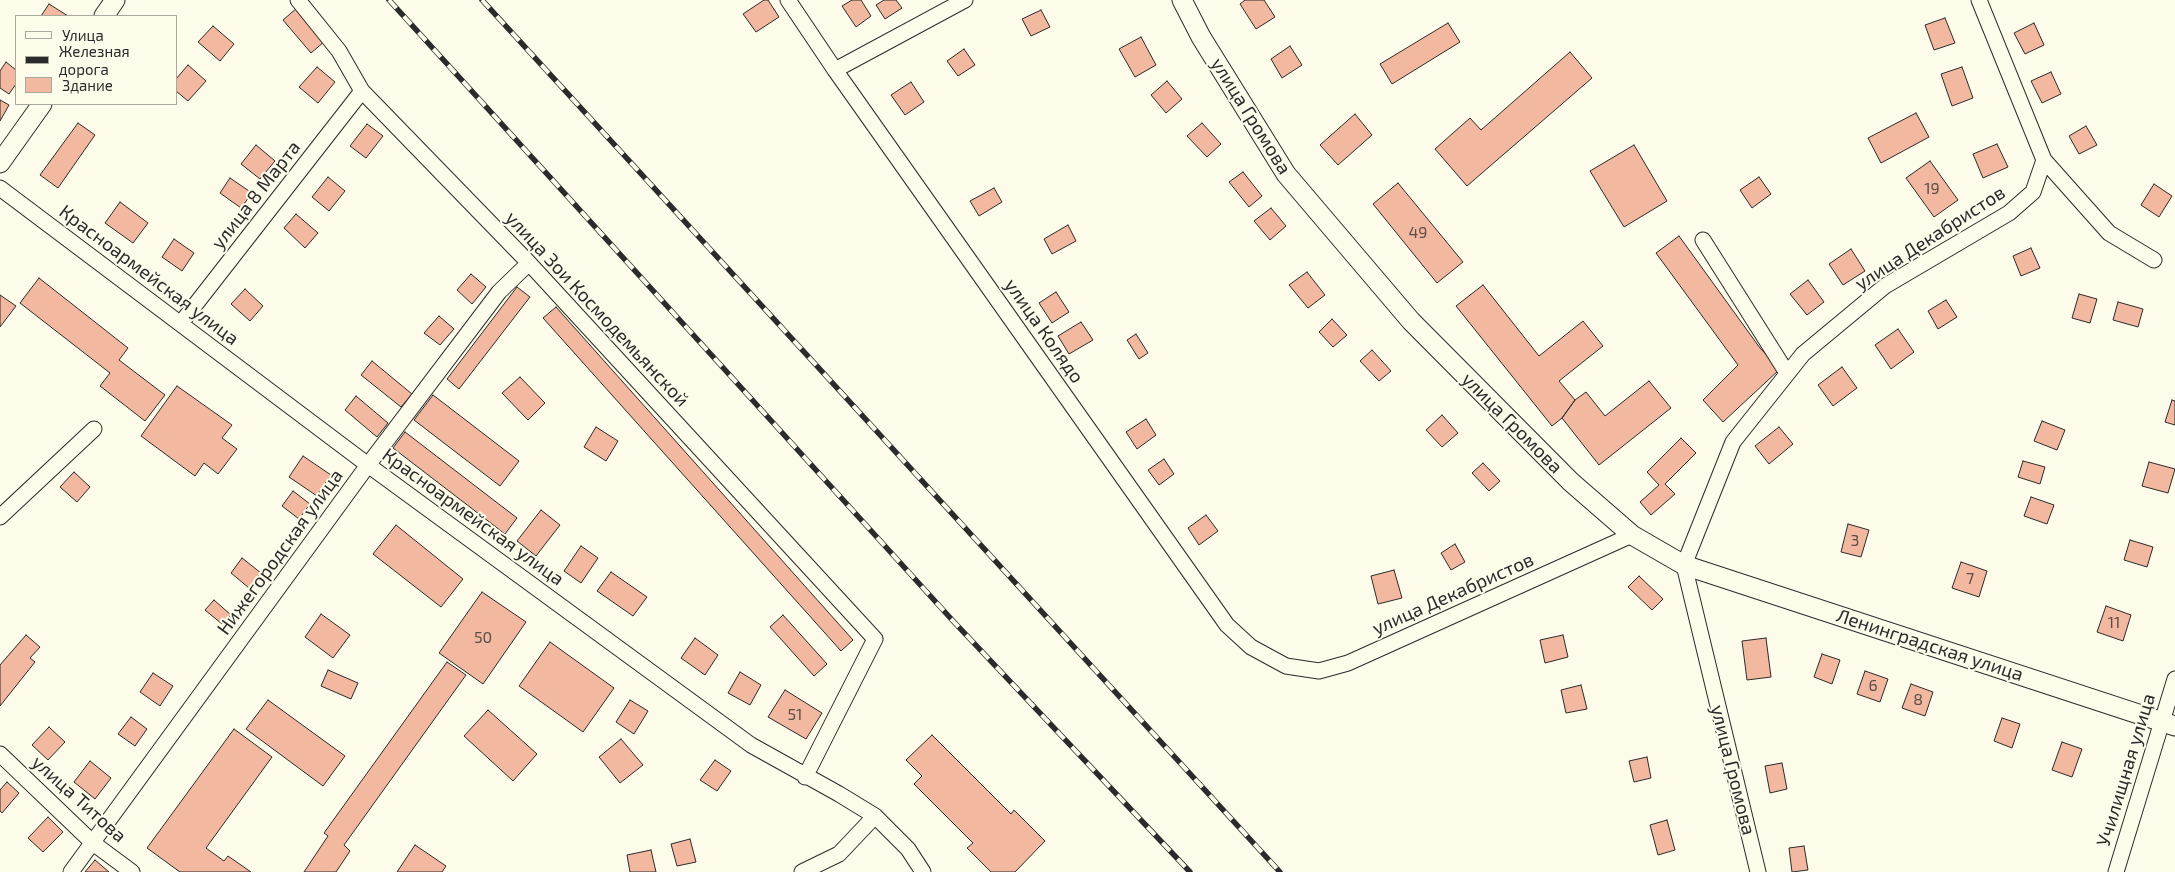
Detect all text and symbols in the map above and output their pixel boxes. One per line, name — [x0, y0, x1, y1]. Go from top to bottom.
legend — [15, 15, 178, 105]
text: Улица — [62, 26, 104, 44]
text: Железная дорога — [59, 42, 130, 78]
street label: улица Громова — [1206, 53, 1296, 179]
text: Здание — [62, 76, 113, 94]
street label: улица 8 Марта — [207, 136, 305, 254]
house number: 19 — [1924, 179, 1940, 199]
street label: улица Декабристов — [1851, 181, 2009, 295]
street label: Красноармейская улица — [55, 200, 243, 350]
street label: улица Зои Космодемьянской — [501, 207, 693, 411]
house number: 49 — [1409, 223, 1427, 243]
street label: улица Колядо — [1000, 274, 1088, 388]
street label: улица Громова — [1457, 368, 1567, 478]
street label: Красноармейская улица — [378, 443, 568, 591]
street label: Нижегородская улица — [212, 465, 348, 639]
house number: 3 — [1851, 531, 1859, 551]
street label: улица Декабристов — [1369, 548, 1537, 640]
house number: 7 — [1966, 569, 1974, 589]
street label: Ленинградская улица — [1834, 604, 2026, 686]
house number: 11 — [2108, 613, 2120, 633]
house number: 50 — [474, 628, 492, 648]
house number: 6 — [1868, 676, 1878, 696]
house number: 8 — [1913, 690, 1923, 710]
street label: Училищная улица — [2092, 691, 2160, 849]
street label: улица Громова — [1706, 703, 1760, 837]
house number: 51 — [788, 705, 802, 725]
street label: улица Титова — [27, 751, 131, 847]

